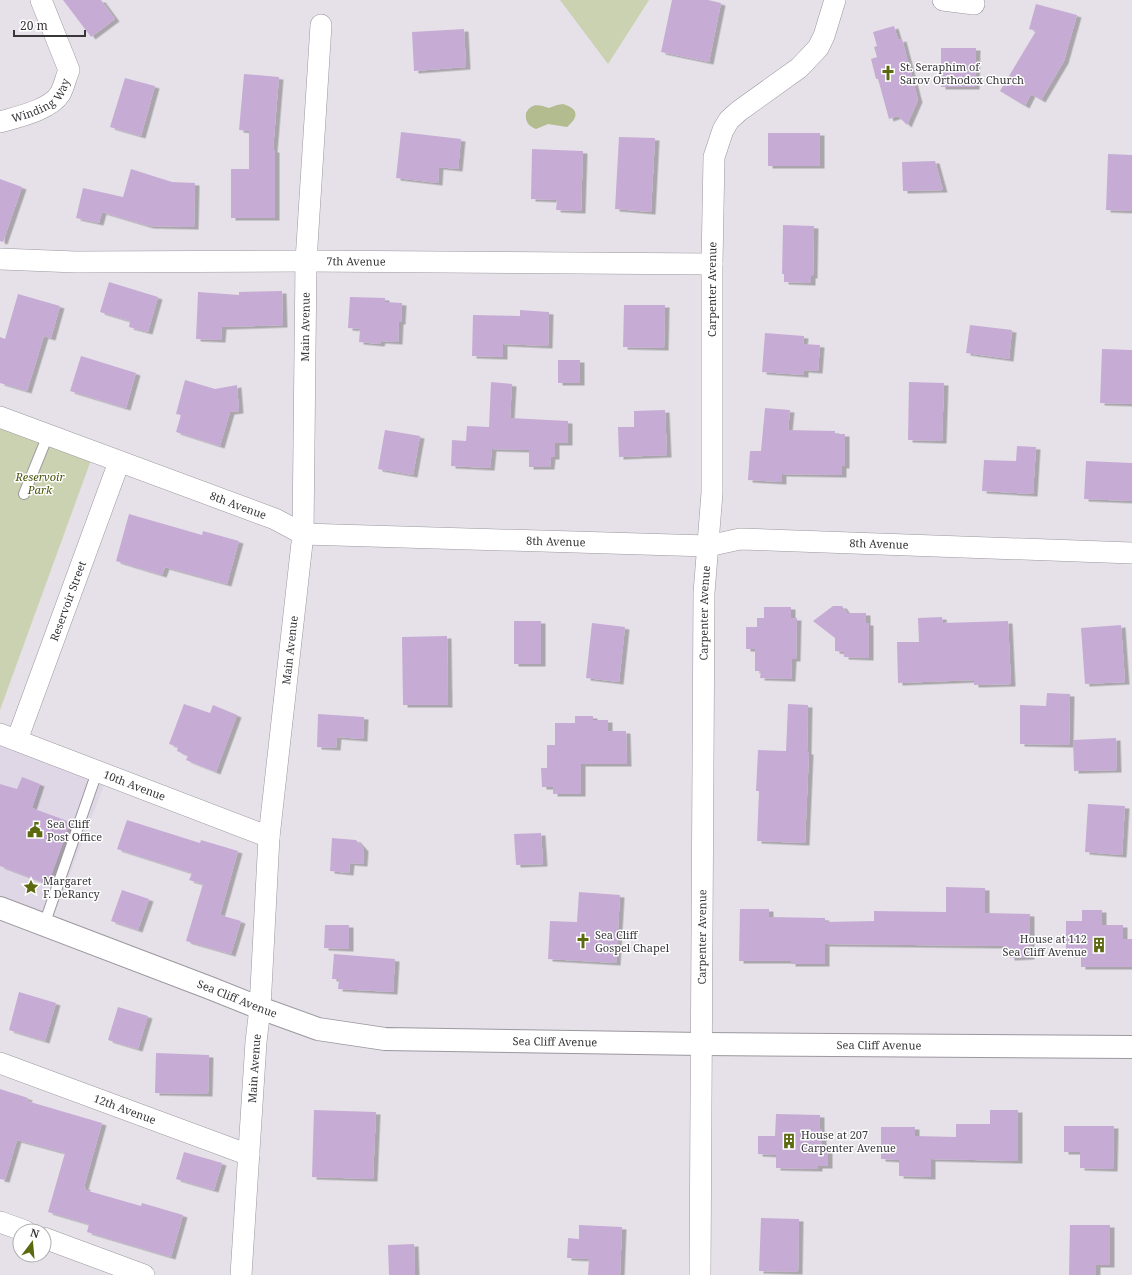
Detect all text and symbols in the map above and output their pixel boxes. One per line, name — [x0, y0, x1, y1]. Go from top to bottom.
scale bar — [14, 12, 85, 38]
text: 20 m — [20, 17, 48, 34]
place label: St. Seraphim of Sarov Orthodox Church — [900, 59, 1024, 87]
church icon: St. Seraphim of Sarov Orthodox Church — [879, 64, 897, 82]
street label: Winding Way — [10, 76, 73, 125]
street label: Carpenter Avenue — [704, 242, 719, 337]
street label: 7th Avenue — [326, 253, 386, 269]
street label: Main Avenue — [297, 292, 313, 362]
park label: Reservoir Park — [14, 469, 65, 497]
street label: 8th Avenue — [208, 488, 269, 522]
street label: 8th Avenue — [526, 533, 586, 549]
street label: 8th Avenue — [849, 535, 909, 552]
street label: Reservoir Street — [46, 559, 89, 643]
street label: Carpenter Avenue — [696, 565, 713, 661]
street label: Main Avenue — [278, 615, 301, 685]
street label: 10th Avenue — [101, 766, 168, 804]
place label: Sea Cliff Post Office — [47, 816, 102, 844]
public building icon: Sea Cliff Post Office — [26, 821, 44, 839]
place label: Margaret F. DeRancy — [43, 873, 101, 901]
place icon: Margaret F. DeRancy — [22, 878, 40, 896]
street label: Carpenter Avenue — [694, 889, 709, 985]
place label: Sea Cliff Gospel Chapel — [595, 927, 670, 955]
place label: House at 112 Sea Cliff Avenue — [1002, 931, 1087, 959]
church icon: Sea Cliff Gospel Chapel — [574, 932, 592, 950]
building icon: House at 112 Sea Cliff Avenue — [1090, 936, 1108, 954]
street label: Sea Cliff Avenue — [195, 976, 280, 1021]
street label: Main Avenue — [244, 1033, 264, 1104]
street label: Sea Cliff Avenue — [513, 1033, 598, 1049]
street label: Sea Cliff Avenue — [837, 1037, 921, 1053]
street label: 12th Avenue — [92, 1090, 158, 1127]
place label: House at 207 Carpenter Avenue — [801, 1127, 896, 1155]
building icon: House at 207 Carpenter Avenue — [780, 1132, 798, 1150]
north arrow — [12, 1223, 52, 1263]
text: N — [29, 1225, 41, 1241]

